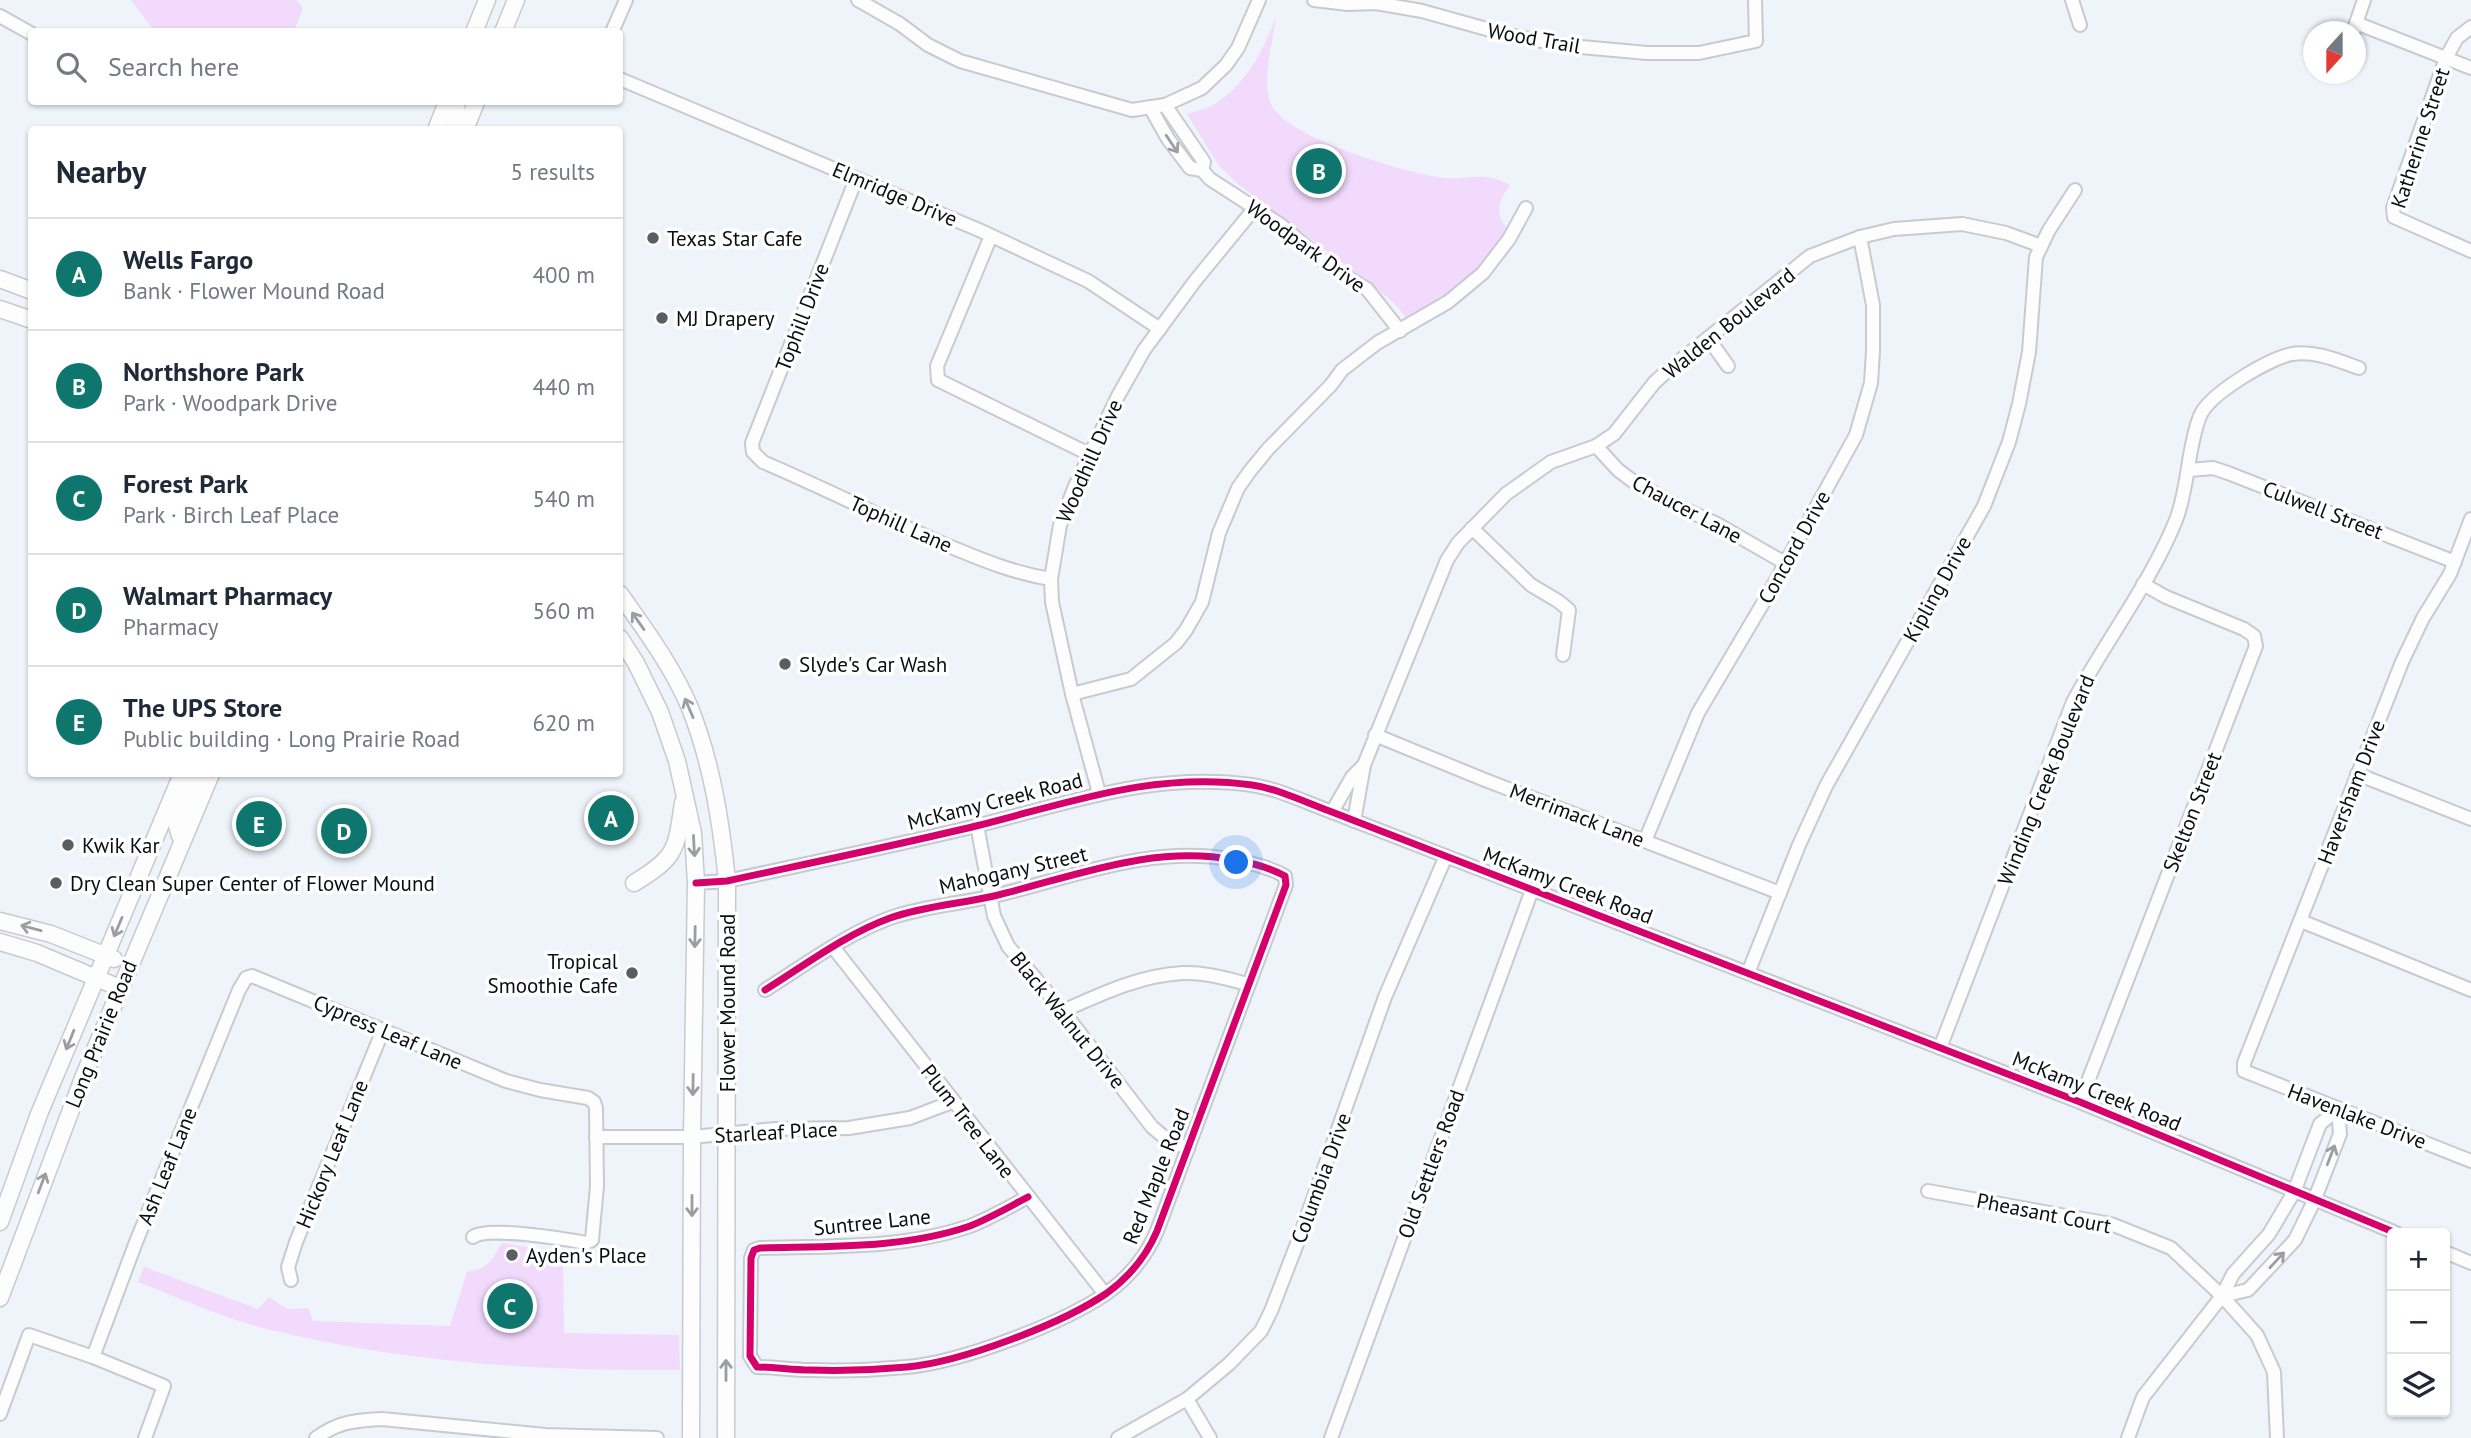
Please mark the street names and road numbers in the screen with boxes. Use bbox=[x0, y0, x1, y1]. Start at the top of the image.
street label: Wood Trail bbox=[1485, 17, 1583, 59]
street label: Katherine Street bbox=[2385, 64, 2455, 212]
street label: Elmridge Drive bbox=[828, 156, 962, 232]
street label: Woodpark Drive bbox=[1241, 194, 1371, 298]
street label: Tophill Drive bbox=[769, 259, 835, 375]
street label: Walden Boulevard bbox=[1657, 261, 1801, 385]
street label: Woodhill Drive bbox=[1050, 395, 1128, 527]
street label: Chaucer Lane bbox=[1627, 469, 1747, 549]
street label: Culwell Street bbox=[2259, 475, 2387, 545]
street label: Concord Drive bbox=[1752, 486, 1836, 608]
street label: Tophill Lane bbox=[845, 489, 957, 559]
street label: Kipling Drive bbox=[1897, 531, 1977, 647]
street label: Winding Creek Boulevard bbox=[1991, 671, 2101, 889]
street label: Haversham Drive bbox=[2311, 716, 2391, 868]
street label: Skelton Street bbox=[2157, 748, 2227, 876]
street label: McKamy Creek Road bbox=[905, 766, 1085, 836]
street label: Merrimack Lane bbox=[1506, 777, 1648, 853]
street label: Mahogany Street bbox=[936, 840, 1090, 900]
street label: McKamy Creek Road bbox=[1479, 840, 1657, 930]
street label: Flower Mound Road bbox=[714, 914, 741, 1092]
street label: Black Walnut Drive bbox=[1004, 946, 1132, 1094]
street label: Long Prairie Road bbox=[59, 956, 143, 1112]
street label: Cypress Leaf Lane bbox=[309, 988, 467, 1076]
street label: McKamy Creek Road bbox=[2009, 1045, 2185, 1137]
street label: Plum Tree Lane bbox=[915, 1059, 1021, 1183]
street label: Hickory Leaf Lane bbox=[290, 1076, 374, 1232]
street label: Havenlake Drive bbox=[2284, 1077, 2430, 1155]
street label: Old Settlers Road bbox=[1392, 1086, 1470, 1242]
street label: Ash Leaf Lane bbox=[131, 1103, 203, 1229]
street label: Red Maple Road bbox=[1116, 1104, 1196, 1248]
street label: Columbia Drive bbox=[1285, 1109, 1357, 1247]
street label: Starleaf Place bbox=[714, 1115, 838, 1149]
street label: Pheasant Court bbox=[1974, 1187, 2114, 1239]
street label: Suntree Lane bbox=[812, 1202, 932, 1242]

